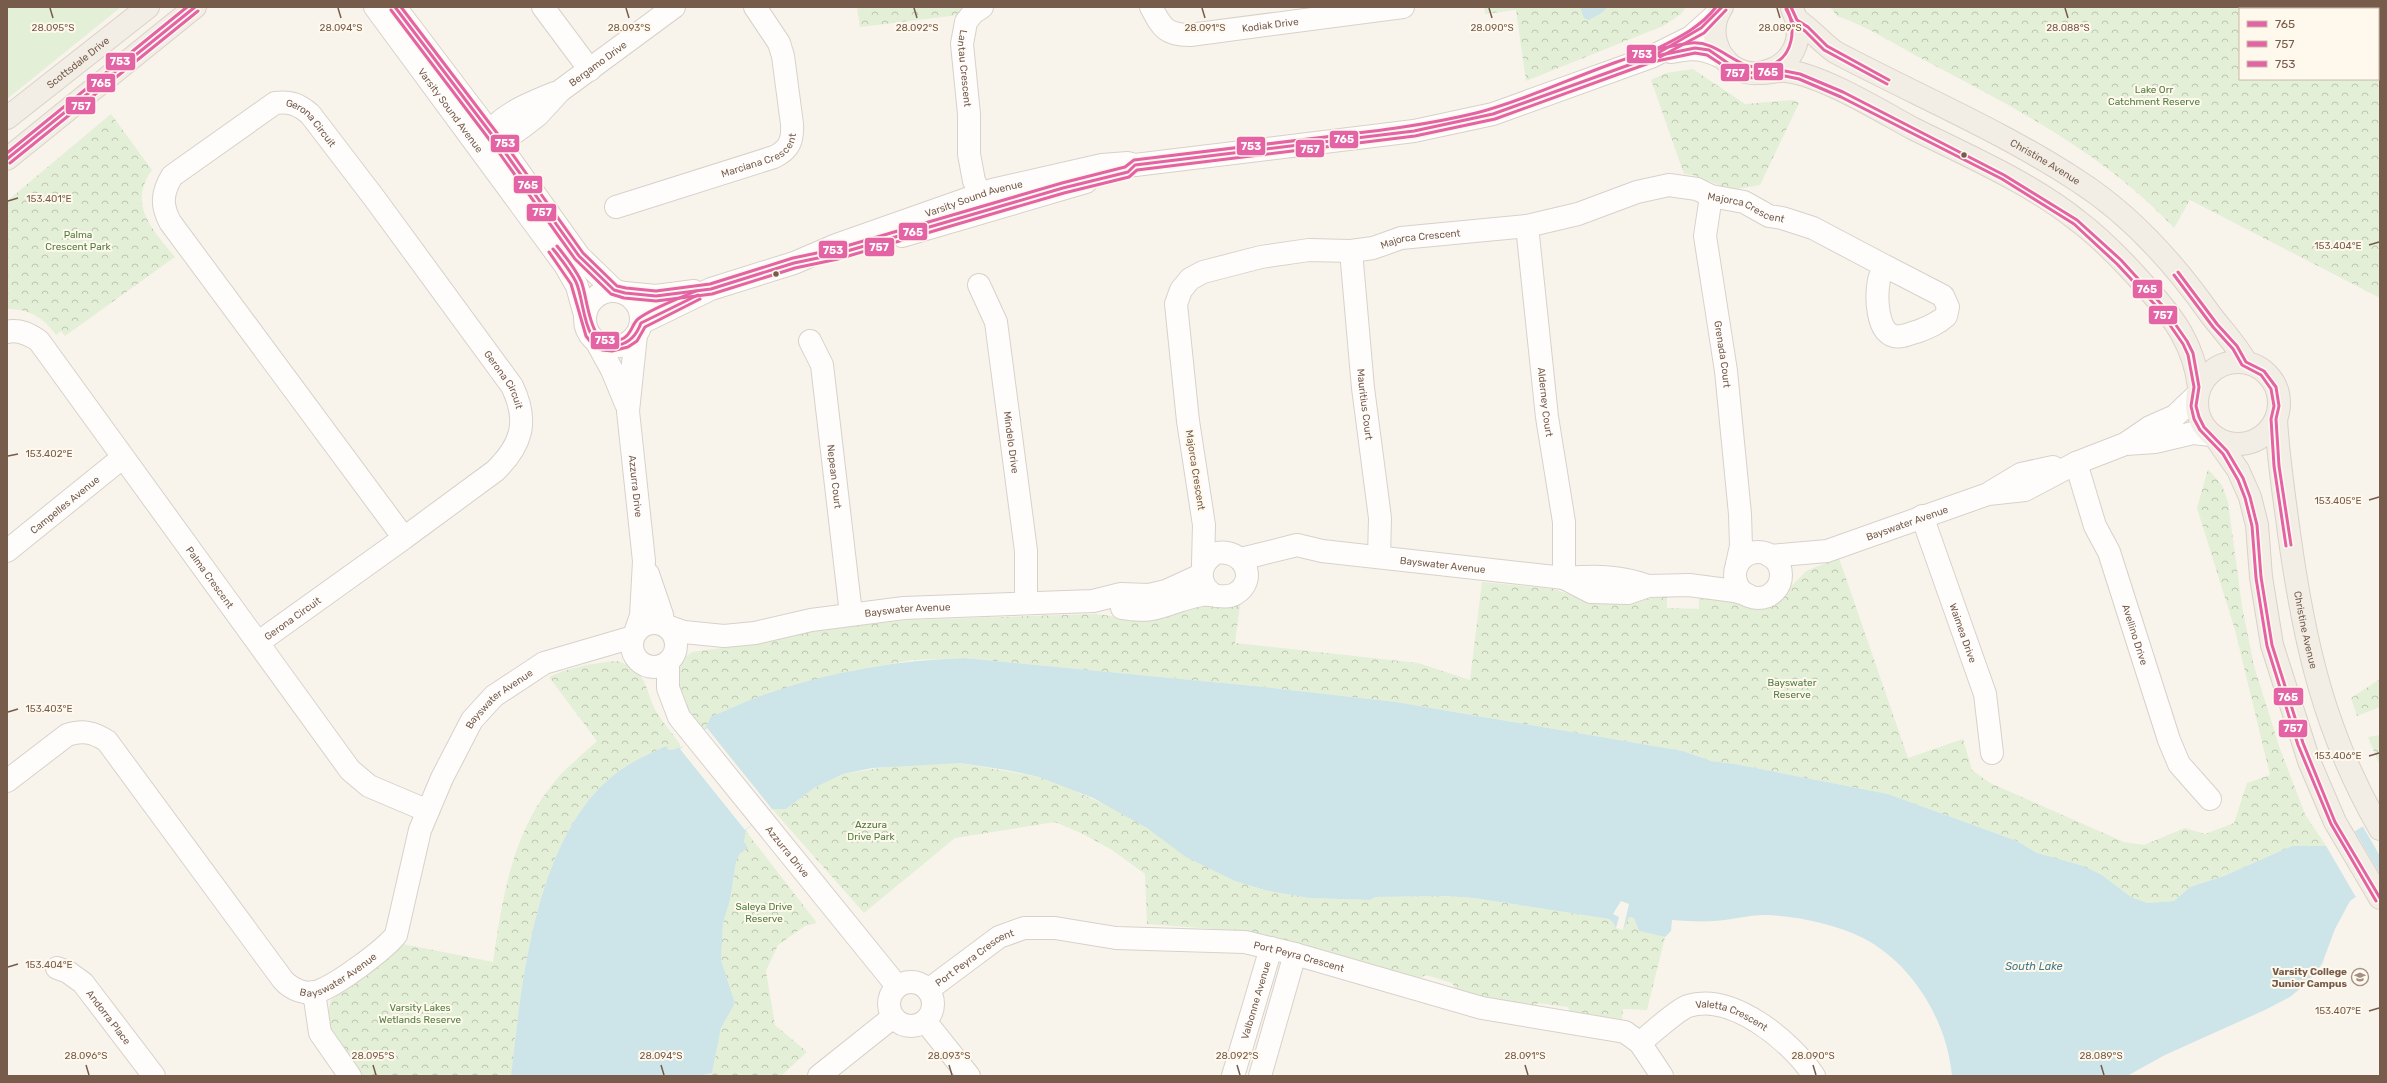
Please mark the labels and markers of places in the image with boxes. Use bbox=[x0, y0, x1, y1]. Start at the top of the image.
unlabelled marker bbox=[1959, 150, 1969, 160]
unlabelled marker bbox=[771, 269, 781, 279]
place label: Varsity College Junior Campus bbox=[2272, 966, 2347, 990]
school or university icon: Varsity College Junior Campus bbox=[2350, 967, 2370, 987]

